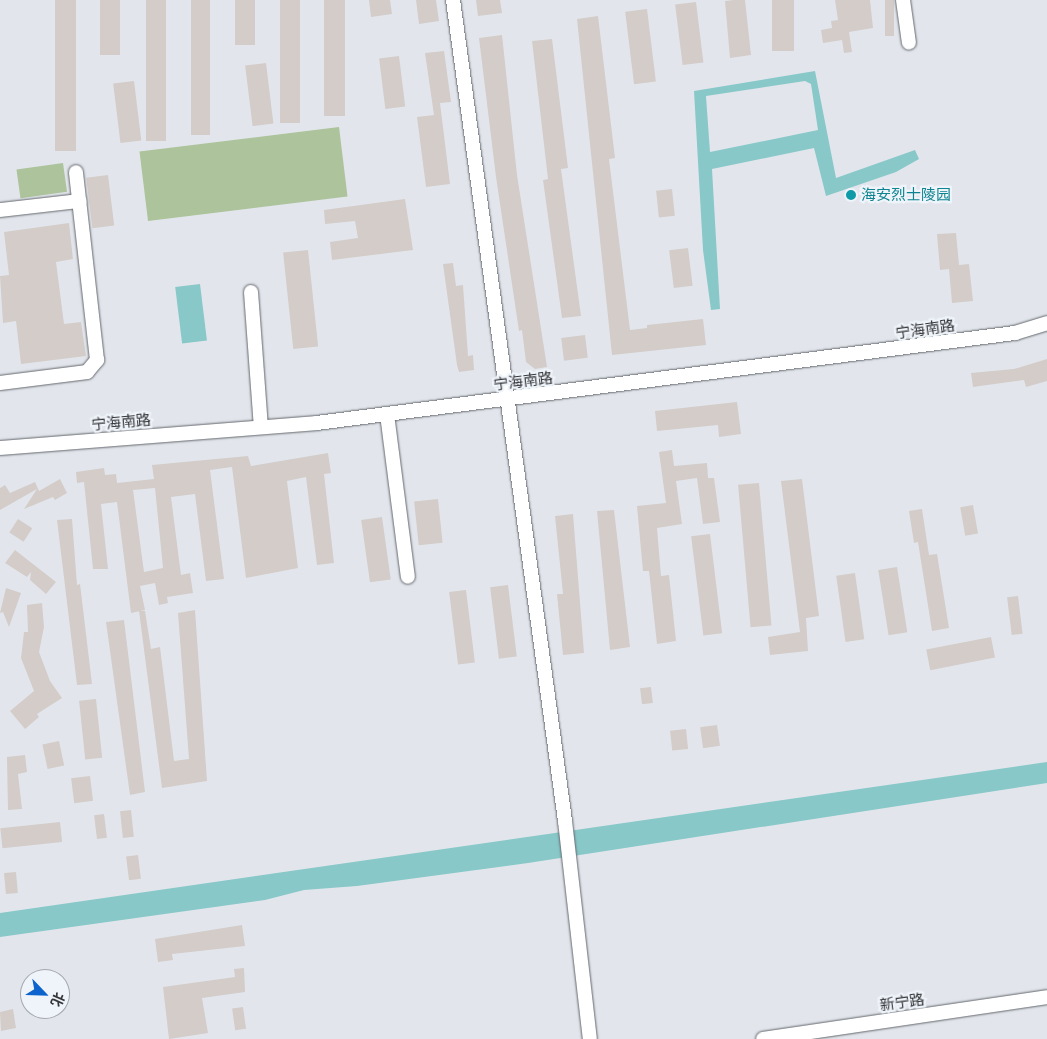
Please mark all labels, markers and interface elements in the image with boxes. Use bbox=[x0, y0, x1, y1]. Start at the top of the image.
place label: 海安烈士陵园 bbox=[861, 186, 951, 204]
marker: 海安烈士陵园 bbox=[845, 189, 857, 201]
street label: 宁海南路 bbox=[894, 316, 956, 342]
street label: 宁海南路 bbox=[492, 368, 554, 394]
street label: 宁海南路 bbox=[90, 410, 152, 434]
north arrow bbox=[20, 969, 70, 1019]
text: 北 bbox=[48, 990, 68, 1009]
street label: 新宁路 bbox=[878, 990, 926, 1014]

